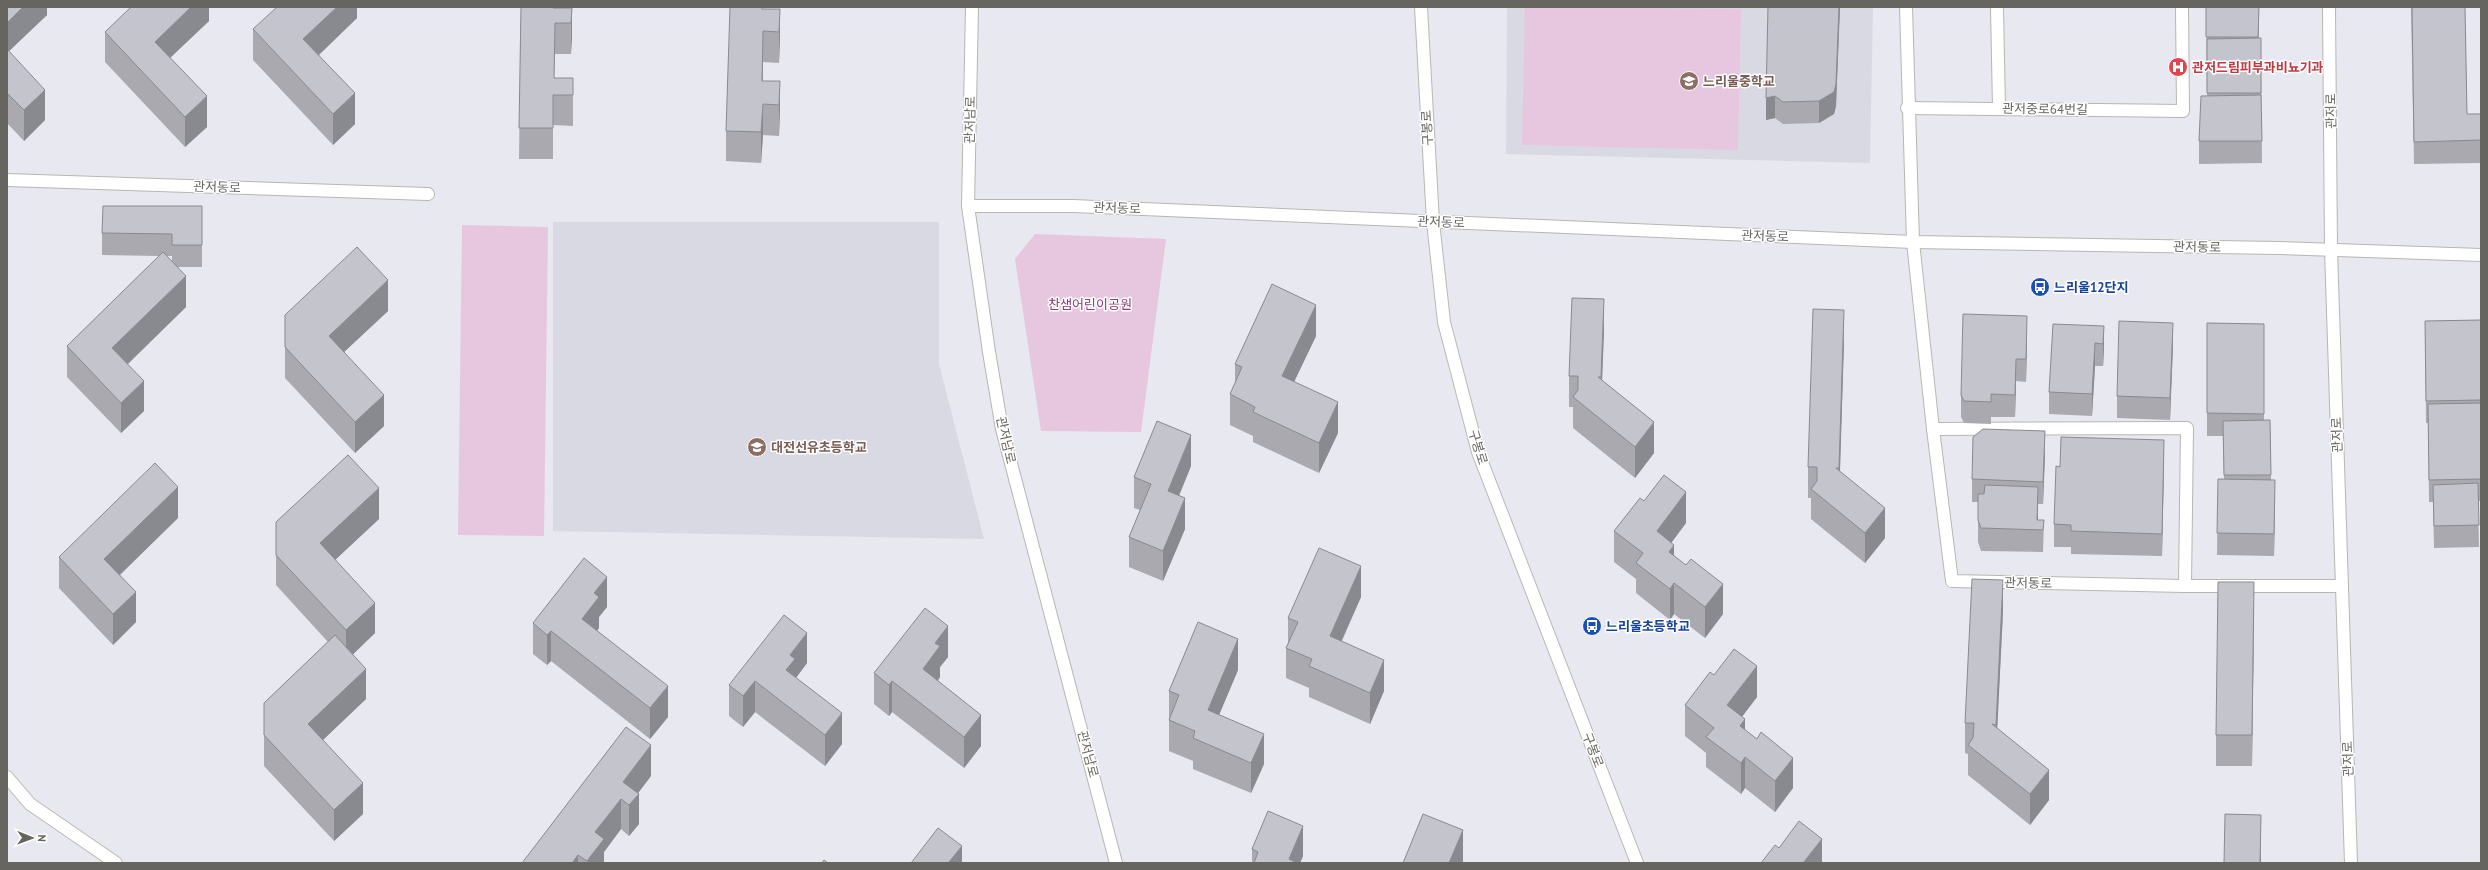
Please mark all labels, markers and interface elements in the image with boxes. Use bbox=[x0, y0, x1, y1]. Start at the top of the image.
hospital icon: 관저드림피부과비뇨기과 bbox=[2167, 56, 2189, 78]
place label: 관저드림피부과비뇨기과 bbox=[2192, 59, 2324, 76]
school or university icon: 느리울중학교 bbox=[1678, 70, 1700, 92]
place label: 느리울중학교 bbox=[1703, 73, 1775, 90]
street label: 관저로 bbox=[2322, 93, 2340, 129]
street label: 관저남로 bbox=[961, 96, 979, 144]
street label: 관저중로64번길 bbox=[2002, 100, 2088, 118]
street label: 구봉로 bbox=[1418, 110, 1436, 146]
street label: 관저동로 bbox=[193, 178, 241, 196]
street label: 관저동로 bbox=[1093, 199, 1141, 217]
street label: 관저동로 bbox=[1417, 213, 1465, 231]
street label: 관저동로 bbox=[1741, 227, 1789, 245]
street label: 관저동로 bbox=[2173, 238, 2221, 256]
bus stop icon: 느리울12단지 bbox=[2029, 276, 2051, 298]
place label: 느리울12단지 bbox=[2054, 279, 2129, 296]
park label: 찬샘어린이공원 bbox=[1048, 296, 1132, 313]
street label: 관저남로 bbox=[992, 415, 1020, 465]
street label: 관저로 bbox=[2328, 417, 2346, 453]
street label: 구봉로 bbox=[1465, 427, 1491, 467]
school or university icon: 대전선유초등학교 bbox=[746, 436, 768, 458]
place label: 대전선유초등학교 bbox=[771, 439, 867, 456]
street label: 관저동로 bbox=[2004, 574, 2052, 592]
bus stop icon: 느리울초등학교 bbox=[1581, 615, 1603, 637]
place label: 느리울초등학교 bbox=[1606, 618, 1690, 635]
street label: 관저남로 bbox=[1074, 729, 1102, 779]
street label: 구봉로 bbox=[1579, 730, 1607, 770]
street label: 관저로 bbox=[2339, 741, 2357, 777]
north arrow bbox=[12, 818, 52, 858]
text: N bbox=[35, 834, 49, 842]

